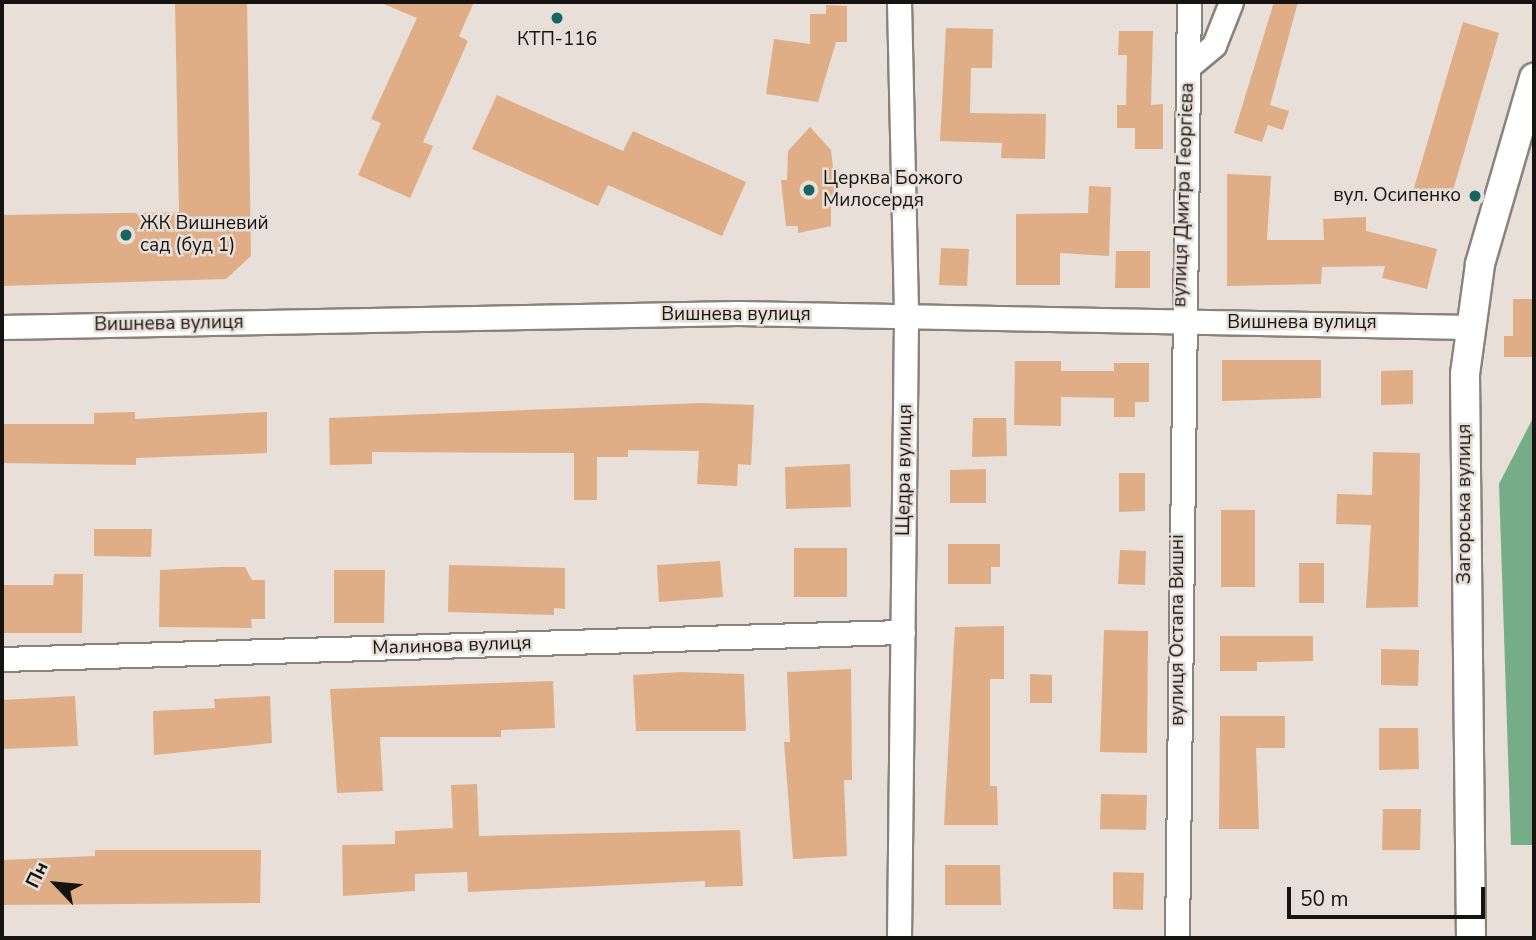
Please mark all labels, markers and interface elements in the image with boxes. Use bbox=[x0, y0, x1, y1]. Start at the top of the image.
marker: КТП-116 bbox=[549, 10, 565, 26]
place label: КТП-116 bbox=[517, 29, 597, 51]
street label: вулиця Дмитра Георгієва bbox=[1169, 82, 1199, 308]
place label: Церква Божого Милосердя bbox=[823, 168, 963, 212]
marker: Церква Божого Милосердя bbox=[801, 182, 817, 198]
place label: вул. Осипенко bbox=[1333, 185, 1461, 207]
marker: вул. Осипенко bbox=[1467, 188, 1483, 204]
place label: ЖК Вишневий сад (буд 1) bbox=[140, 213, 269, 257]
marker: ЖК Вишневий сад (буд 1) bbox=[118, 227, 134, 243]
street label: Вишнева вулиця bbox=[661, 304, 811, 326]
street label: Вишнева вулиця bbox=[94, 311, 244, 337]
street label: Вишнева вулиця bbox=[1227, 312, 1377, 334]
street label: Щедра вулиця bbox=[892, 404, 918, 536]
street label: Загорська вулиця bbox=[1454, 424, 1476, 584]
street label: вулиця Остапа Вишні bbox=[1167, 534, 1189, 726]
street label: Малинова вулиця bbox=[372, 632, 532, 660]
north arrow bbox=[21, 849, 91, 919]
text: Пн bbox=[20, 857, 55, 892]
scale bar bbox=[1291, 874, 1489, 918]
text: 50 m bbox=[1300, 885, 1349, 913]

